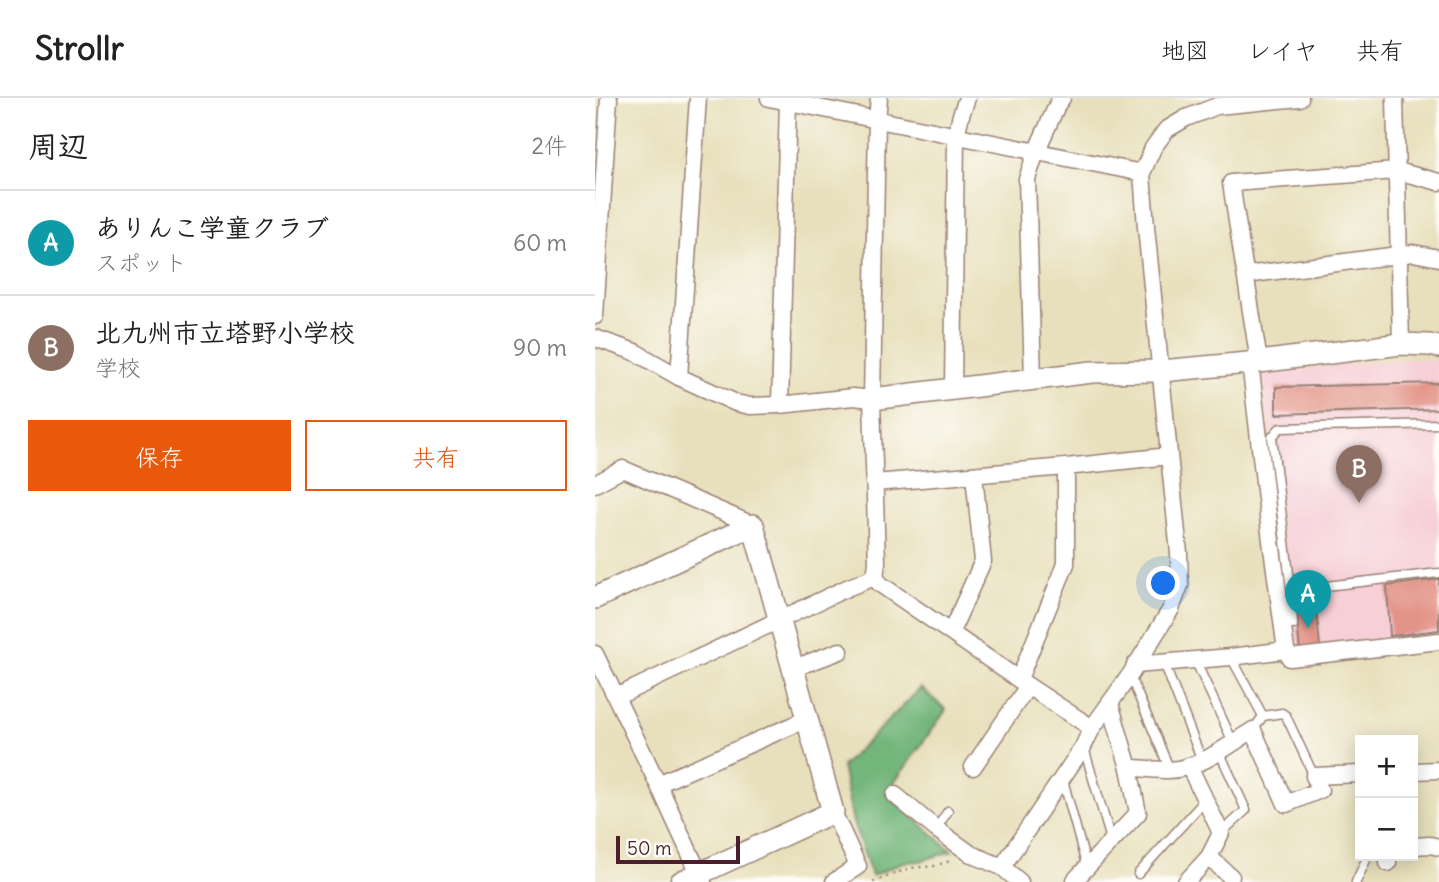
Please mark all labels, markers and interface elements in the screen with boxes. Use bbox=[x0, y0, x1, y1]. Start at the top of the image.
text: Strollr bbox=[35, 27, 124, 69]
text: 地図 bbox=[1161, 35, 1209, 65]
text: レイヤ bbox=[1247, 35, 1318, 65]
text: 共有 bbox=[1356, 35, 1404, 65]
text: 周辺 bbox=[28, 127, 88, 165]
text: 2件 bbox=[531, 131, 567, 160]
text: ありんこ学童クラブ bbox=[95, 211, 329, 244]
text: A bbox=[44, 228, 58, 257]
text: 60 m bbox=[513, 228, 567, 257]
text: スポット bbox=[95, 248, 187, 277]
text: 北九州市立塔野小学校 bbox=[95, 316, 355, 349]
text: B bbox=[43, 333, 59, 362]
text: 90 m bbox=[513, 333, 567, 362]
text: 学校 bbox=[95, 353, 141, 382]
button: 保存 bbox=[28, 420, 291, 491]
button: 共有 bbox=[305, 420, 567, 491]
pin: B bbox=[1336, 445, 1382, 503]
your location bbox=[1146, 566, 1180, 600]
pin: A bbox=[1285, 570, 1331, 628]
map controls bbox=[1355, 735, 1418, 861]
button: + bbox=[1355, 735, 1418, 798]
button: − bbox=[1355, 798, 1418, 861]
scale bar bbox=[616, 833, 740, 865]
text: 50 m bbox=[627, 836, 672, 860]

